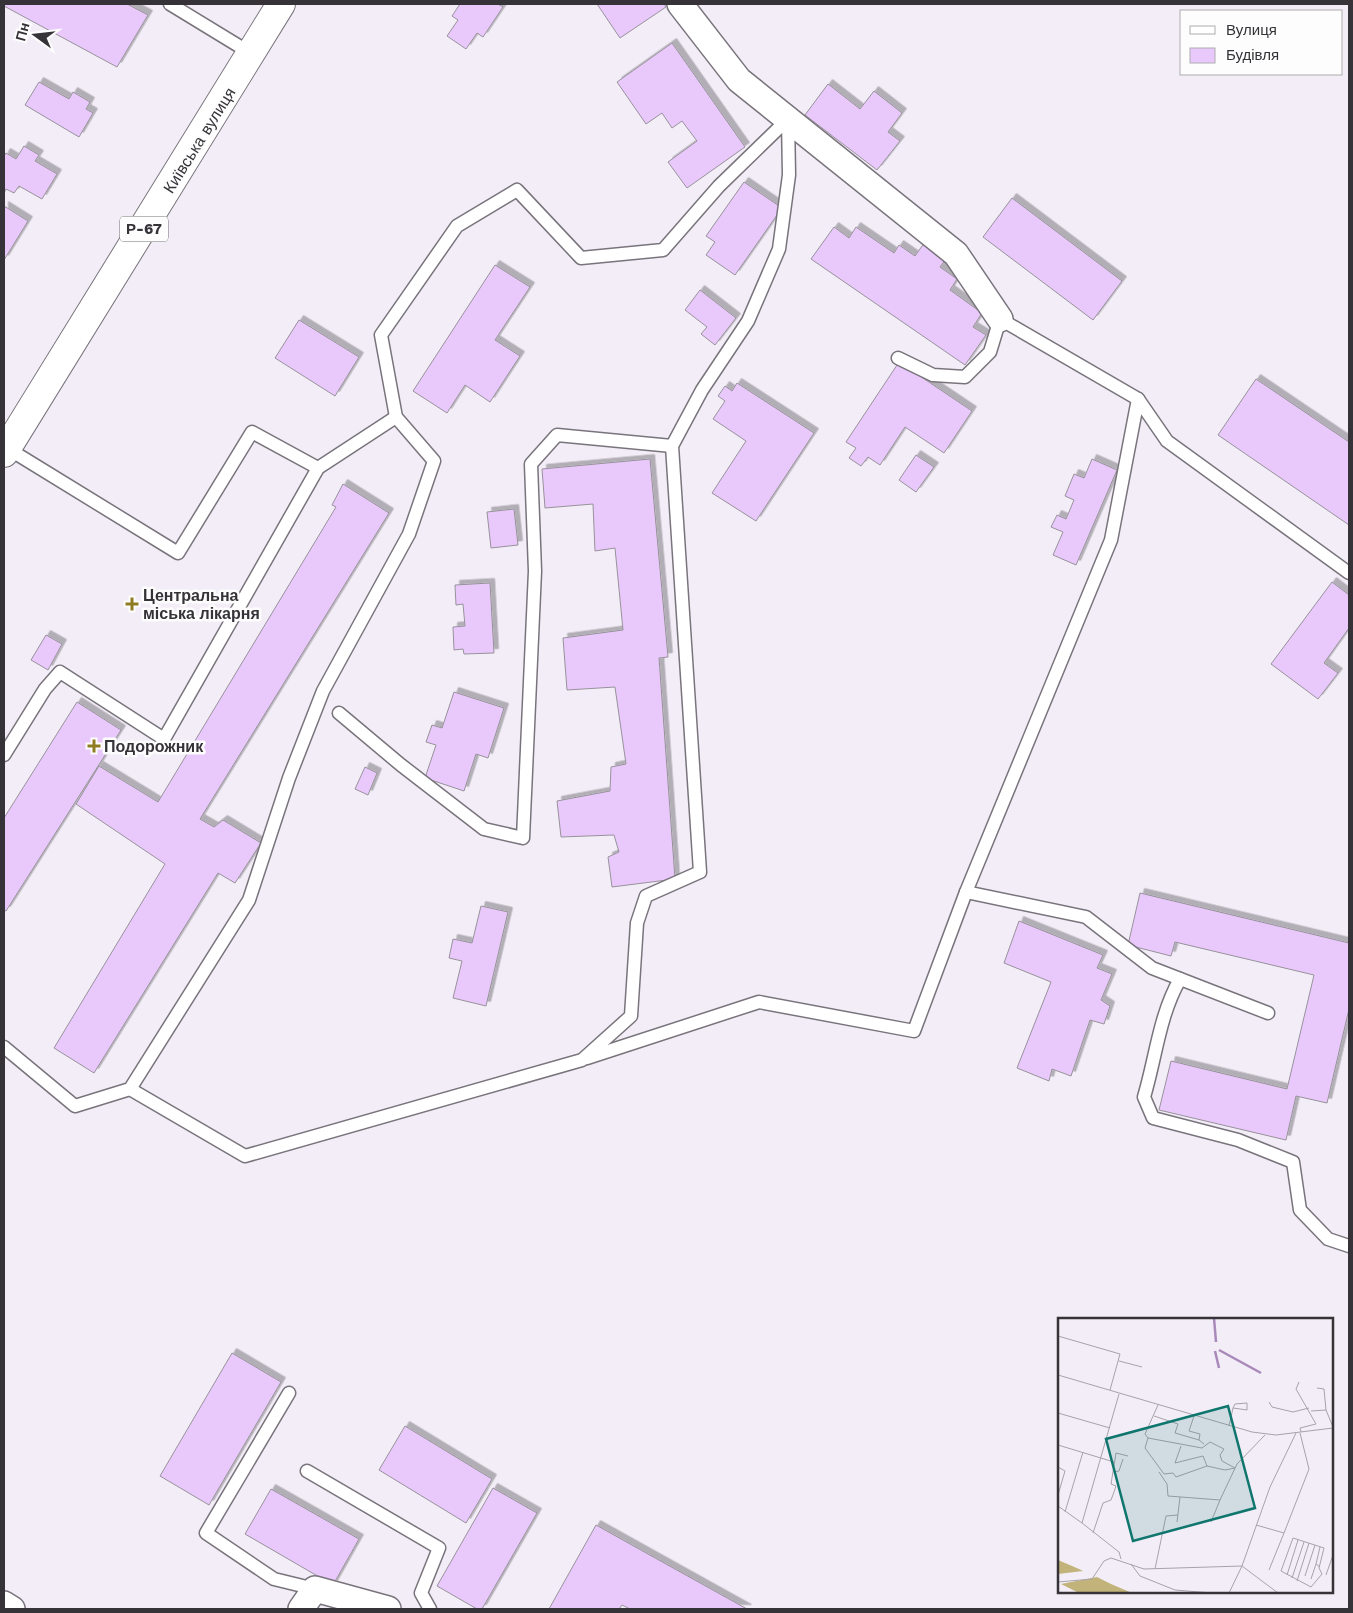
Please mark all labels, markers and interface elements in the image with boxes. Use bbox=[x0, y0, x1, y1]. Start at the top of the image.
north arrow bbox=[10, 10, 60, 60]
legend bbox=[1180, 10, 1343, 75]
text: Пн bbox=[12, 21, 33, 43]
text: Вулиця bbox=[1226, 21, 1277, 39]
text: Будівля bbox=[1226, 46, 1279, 64]
street label: Київська вулиця bbox=[159, 84, 240, 197]
road number: Р-67 bbox=[120, 216, 168, 242]
place label: Центральна міська лікарня bbox=[143, 586, 260, 623]
marker: Центральна міська лікарня bbox=[125, 597, 139, 611]
place label: Подорожник bbox=[104, 737, 204, 756]
marker: Подорожник bbox=[88, 740, 100, 752]
inset map bbox=[1058, 1318, 1333, 1593]

